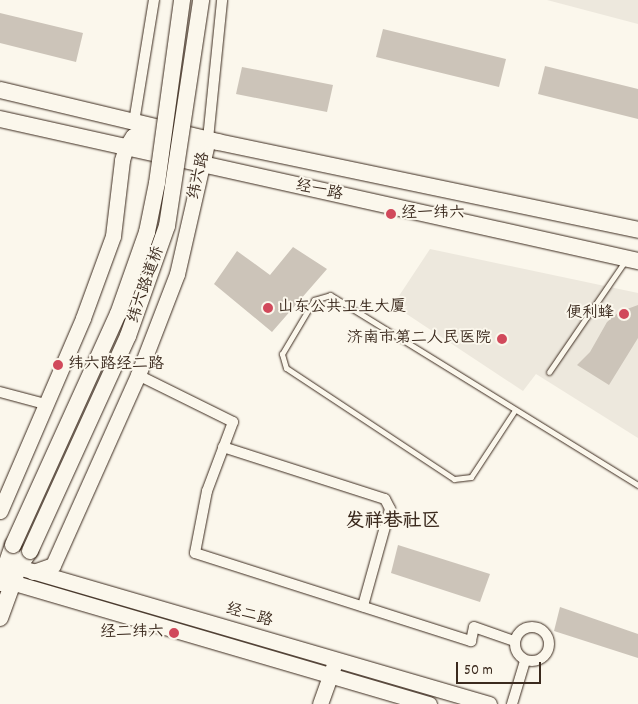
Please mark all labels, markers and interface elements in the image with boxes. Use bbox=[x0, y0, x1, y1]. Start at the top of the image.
street label: 纬六路 bbox=[185, 150, 215, 202]
street label: 经一路 bbox=[294, 177, 344, 205]
place label: 经一纬六 bbox=[401, 204, 465, 224]
marker: 经一纬六 bbox=[385, 208, 397, 220]
street label: 纬六路道桥 bbox=[125, 244, 169, 326]
place label: 山东公共卫生大厦 bbox=[278, 298, 406, 318]
marker: 山东公共卫生大厦 bbox=[262, 302, 274, 314]
place label: 便利蜂 bbox=[566, 304, 614, 324]
marker: 便利蜂 bbox=[618, 308, 630, 320]
place label: 济南市第二人民医院 bbox=[347, 329, 491, 349]
marker: 济南市第二人民医院 bbox=[495, 332, 509, 346]
place label: 纬六路经二路 bbox=[68, 355, 164, 375]
marker: 纬六路经二路 bbox=[52, 359, 64, 371]
district label: 发祥巷社区 bbox=[346, 512, 440, 534]
street label: 经二路 bbox=[223, 600, 275, 632]
place label: 经二纬六 bbox=[100, 623, 164, 643]
marker: 经二纬六 bbox=[168, 627, 180, 639]
scale bar bbox=[458, 652, 543, 684]
text: 50 m bbox=[464, 660, 493, 682]

